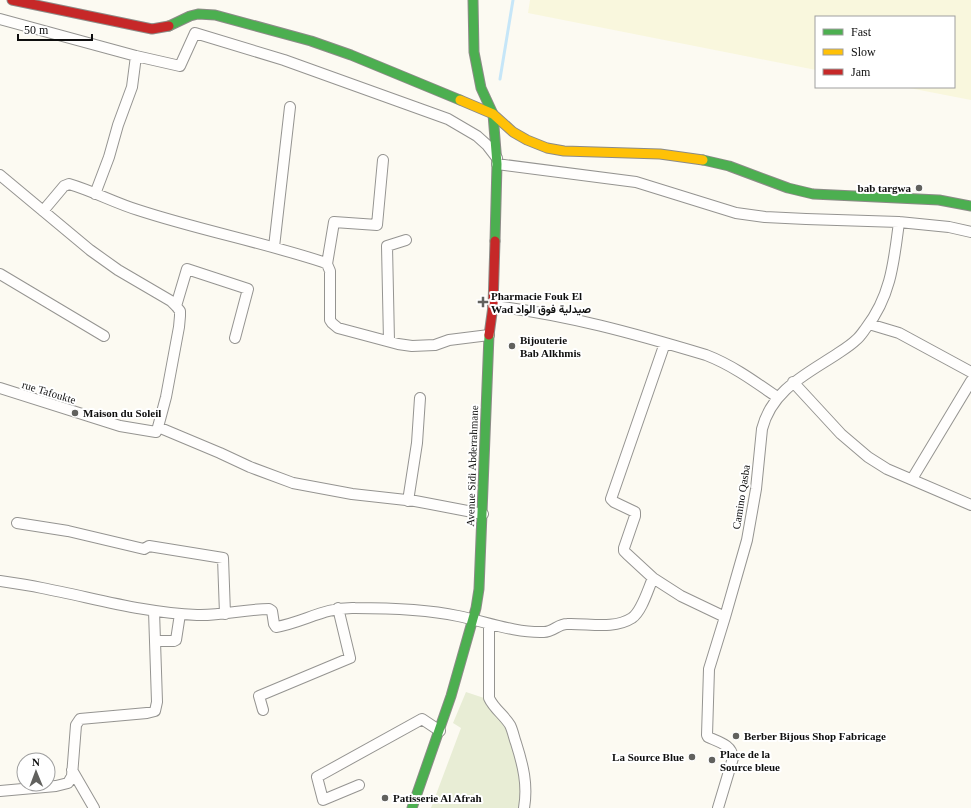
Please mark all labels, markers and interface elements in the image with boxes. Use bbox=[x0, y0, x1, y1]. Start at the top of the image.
scale bar bbox=[18, 16, 92, 42]
legend bbox=[815, 16, 955, 88]
text: 50 m bbox=[24, 23, 49, 37]
text: Fast bbox=[851, 25, 872, 39]
text: Slow bbox=[851, 45, 876, 59]
text: Jam bbox=[851, 65, 871, 79]
place label: bab targwa bbox=[858, 182, 911, 194]
marker: bab targwa bbox=[914, 183, 924, 193]
place label: Pharmacie Fouk El Wad صيدلية فوق الواد bbox=[491, 290, 591, 316]
marker: Pharmacie Fouk El Wad صيدلية فوق الواد bbox=[478, 297, 488, 307]
place label: Bijouterie Bab Alkhmis bbox=[520, 334, 582, 359]
marker: Bijouterie Bab Alkhmis bbox=[507, 341, 517, 351]
street label: rue Tafoukte bbox=[21, 378, 77, 406]
street label: Avenue Sidi Abderrahmane bbox=[464, 405, 480, 527]
place label: Maison du Soleil bbox=[83, 407, 161, 419]
marker: Maison du Soleil bbox=[70, 408, 80, 418]
street label: Camino Qasba bbox=[730, 464, 752, 530]
place label: Berber Bijous Shop Fabricage bbox=[744, 730, 886, 742]
marker: Berber Bijous Shop Fabricage bbox=[731, 731, 741, 741]
place label: Place de la Source bleue bbox=[720, 748, 780, 773]
place label: La Source Blue bbox=[612, 751, 684, 763]
north arrow bbox=[16, 752, 56, 792]
marker: La Source Blue bbox=[687, 752, 697, 762]
marker: Place de la Source bleue bbox=[707, 755, 717, 765]
text: N bbox=[32, 756, 40, 768]
place label: Patisserie Al Afrah bbox=[393, 792, 482, 804]
marker: Patisserie Al Afrah bbox=[380, 793, 390, 803]

